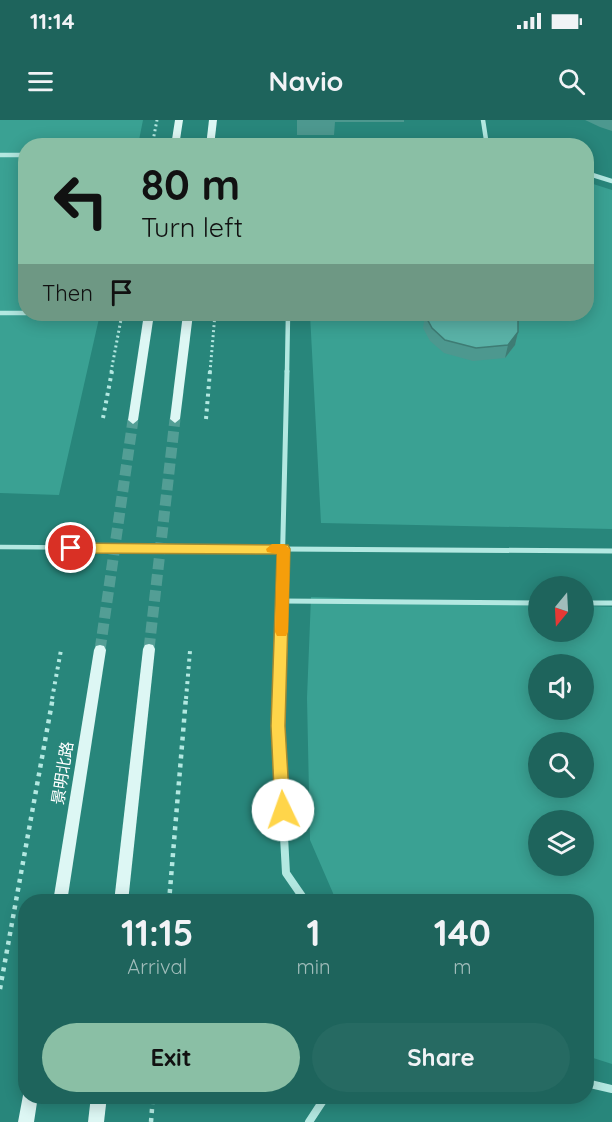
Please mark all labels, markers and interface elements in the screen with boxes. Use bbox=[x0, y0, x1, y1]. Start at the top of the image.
text: 11:14 bbox=[30, 7, 75, 35]
text: Navio bbox=[269, 64, 343, 98]
icon: menu bbox=[24, 65, 57, 98]
icon: search bbox=[555, 65, 588, 98]
text: 80 m bbox=[141, 158, 240, 211]
icon: left bbox=[42, 162, 120, 240]
text: Turn left bbox=[141, 210, 243, 244]
icon: arrive bbox=[105, 276, 138, 309]
text: Then bbox=[42, 279, 93, 307]
pin bbox=[45, 522, 96, 573]
icon: arrive bbox=[54, 531, 87, 564]
north arrow bbox=[528, 576, 594, 642]
map controls bbox=[528, 576, 594, 876]
button: sound bbox=[528, 654, 594, 720]
button: search bbox=[528, 732, 594, 798]
street label: 景明北路 bbox=[47, 740, 77, 806]
position arrow bbox=[251, 778, 315, 842]
button: layers bbox=[528, 810, 594, 876]
text: 11:15 bbox=[121, 910, 194, 955]
text: 1 bbox=[307, 910, 321, 955]
text: 140 bbox=[434, 910, 491, 955]
text: Arrival bbox=[127, 954, 187, 979]
text: min bbox=[297, 954, 331, 979]
text: m bbox=[453, 954, 471, 979]
button: Exit bbox=[42, 1023, 300, 1092]
button: Share bbox=[312, 1023, 570, 1092]

